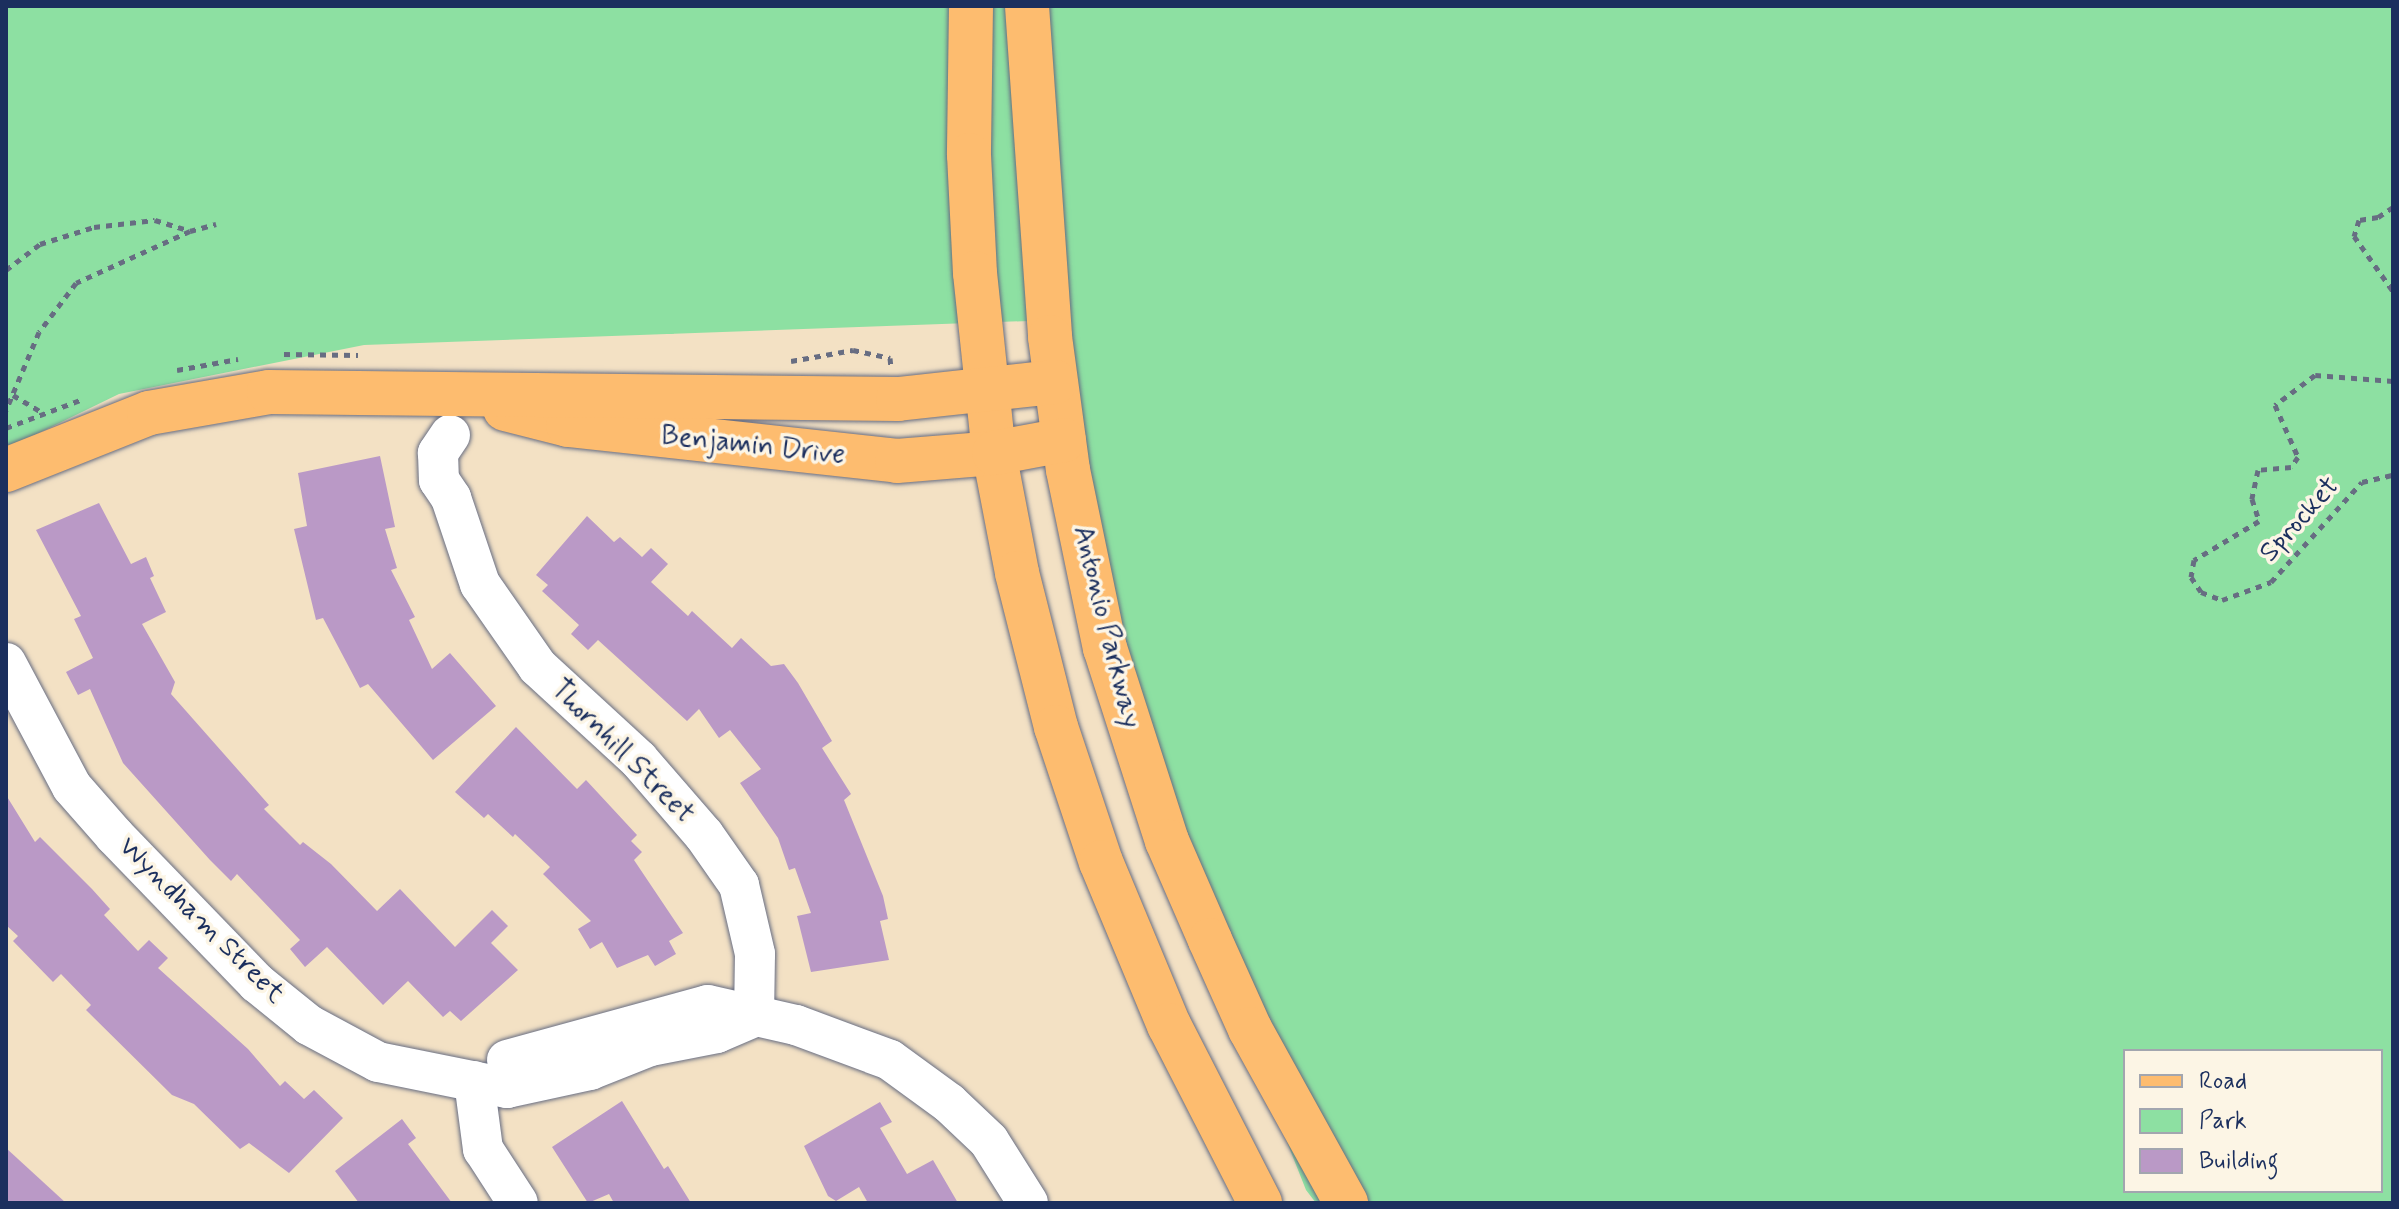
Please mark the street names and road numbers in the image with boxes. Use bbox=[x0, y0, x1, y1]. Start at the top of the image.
street label: Benjamin Drive bbox=[661, 420, 845, 472]
street label: Sprocket bbox=[2253, 470, 2347, 570]
street label: Antonio Parkway bbox=[1065, 524, 1147, 730]
street label: Thornhill Street bbox=[544, 674, 700, 830]
street label: Wyndham Street bbox=[111, 831, 291, 1011]

